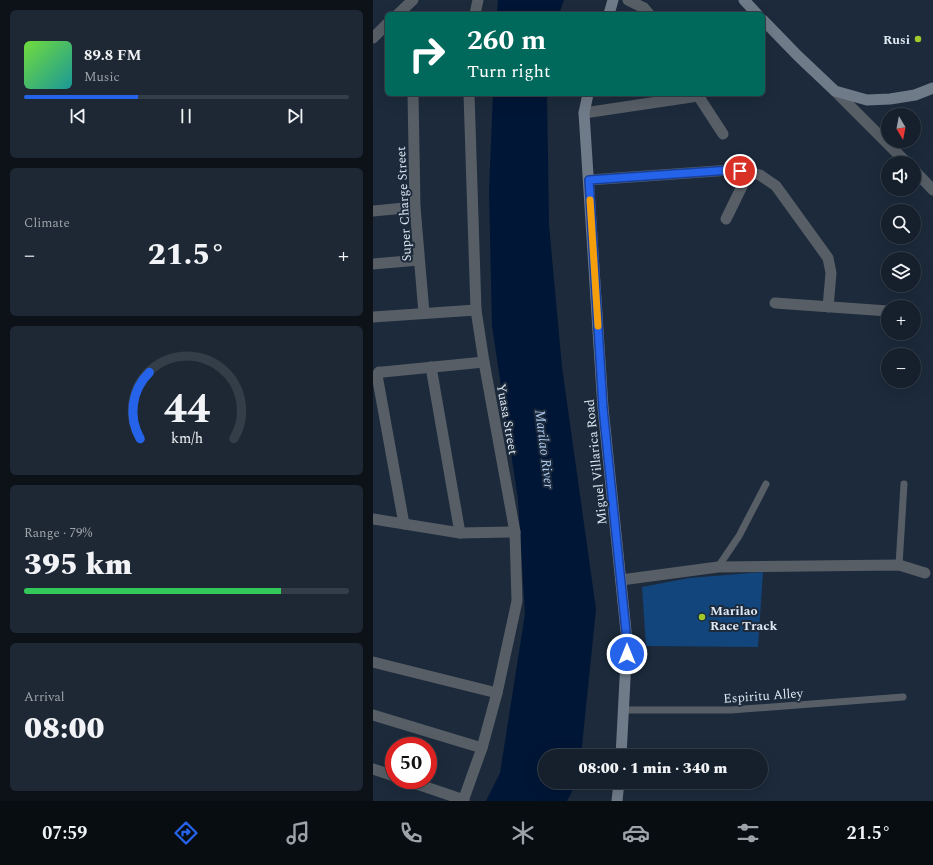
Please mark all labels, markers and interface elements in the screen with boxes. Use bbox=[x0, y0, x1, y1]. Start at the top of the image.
text: 260 m bbox=[467, 19, 546, 62]
icon: right bbox=[401, 28, 453, 80]
place label: Rusi bbox=[883, 30, 910, 50]
marker: Rusi bbox=[913, 34, 923, 44]
text: 89.8 FM bbox=[84, 44, 141, 67]
text: Turn right bbox=[467, 58, 550, 85]
text: Music bbox=[84, 67, 120, 87]
icon: previous bbox=[67, 105, 89, 127]
icon: pause bbox=[175, 105, 197, 127]
icon: next bbox=[284, 105, 306, 127]
north arrow bbox=[881, 108, 921, 148]
map controls bbox=[881, 108, 921, 388]
street label: Super Charge Street bbox=[391, 145, 417, 262]
pin bbox=[723, 154, 757, 188]
button: sound bbox=[881, 156, 921, 196]
icon: arrive bbox=[729, 160, 751, 182]
button: search bbox=[881, 204, 921, 244]
text: Climate bbox=[24, 213, 70, 233]
text: 21.5° bbox=[148, 232, 225, 278]
text: − bbox=[24, 239, 35, 272]
text: + bbox=[338, 239, 349, 272]
button: layers bbox=[881, 252, 921, 292]
button: + bbox=[881, 300, 921, 340]
button: − bbox=[881, 348, 921, 388]
text: 44 bbox=[163, 377, 210, 440]
street label: Yuasa Street bbox=[491, 382, 523, 457]
street label: Miguel Villarica Road bbox=[579, 398, 613, 526]
water label: Marilao River bbox=[529, 408, 560, 490]
text: km/h bbox=[170, 427, 203, 449]
text: Range · 79% bbox=[24, 523, 92, 543]
text: 395 km bbox=[24, 542, 132, 588]
place label: Marilao Race Track bbox=[710, 601, 777, 636]
marker: Marilao Race Track bbox=[697, 612, 707, 622]
position arrow bbox=[606, 633, 648, 675]
street label: Espiritu Alley bbox=[723, 683, 804, 709]
text: Arrival bbox=[24, 687, 65, 707]
text: 08:00 bbox=[24, 706, 104, 752]
speed limit sign: 50 bbox=[385, 737, 437, 789]
text: 08:00 · 1 min · 340 m bbox=[579, 757, 727, 780]
icon: directions bbox=[172, 819, 200, 847]
icon: music bbox=[284, 819, 312, 847]
icon: phone bbox=[397, 819, 425, 847]
icon: climate bbox=[509, 819, 537, 847]
icon: car bbox=[622, 819, 650, 847]
icon: filters bbox=[734, 819, 762, 847]
text: 07:59 bbox=[42, 820, 87, 847]
text: 21.5° bbox=[847, 820, 891, 847]

